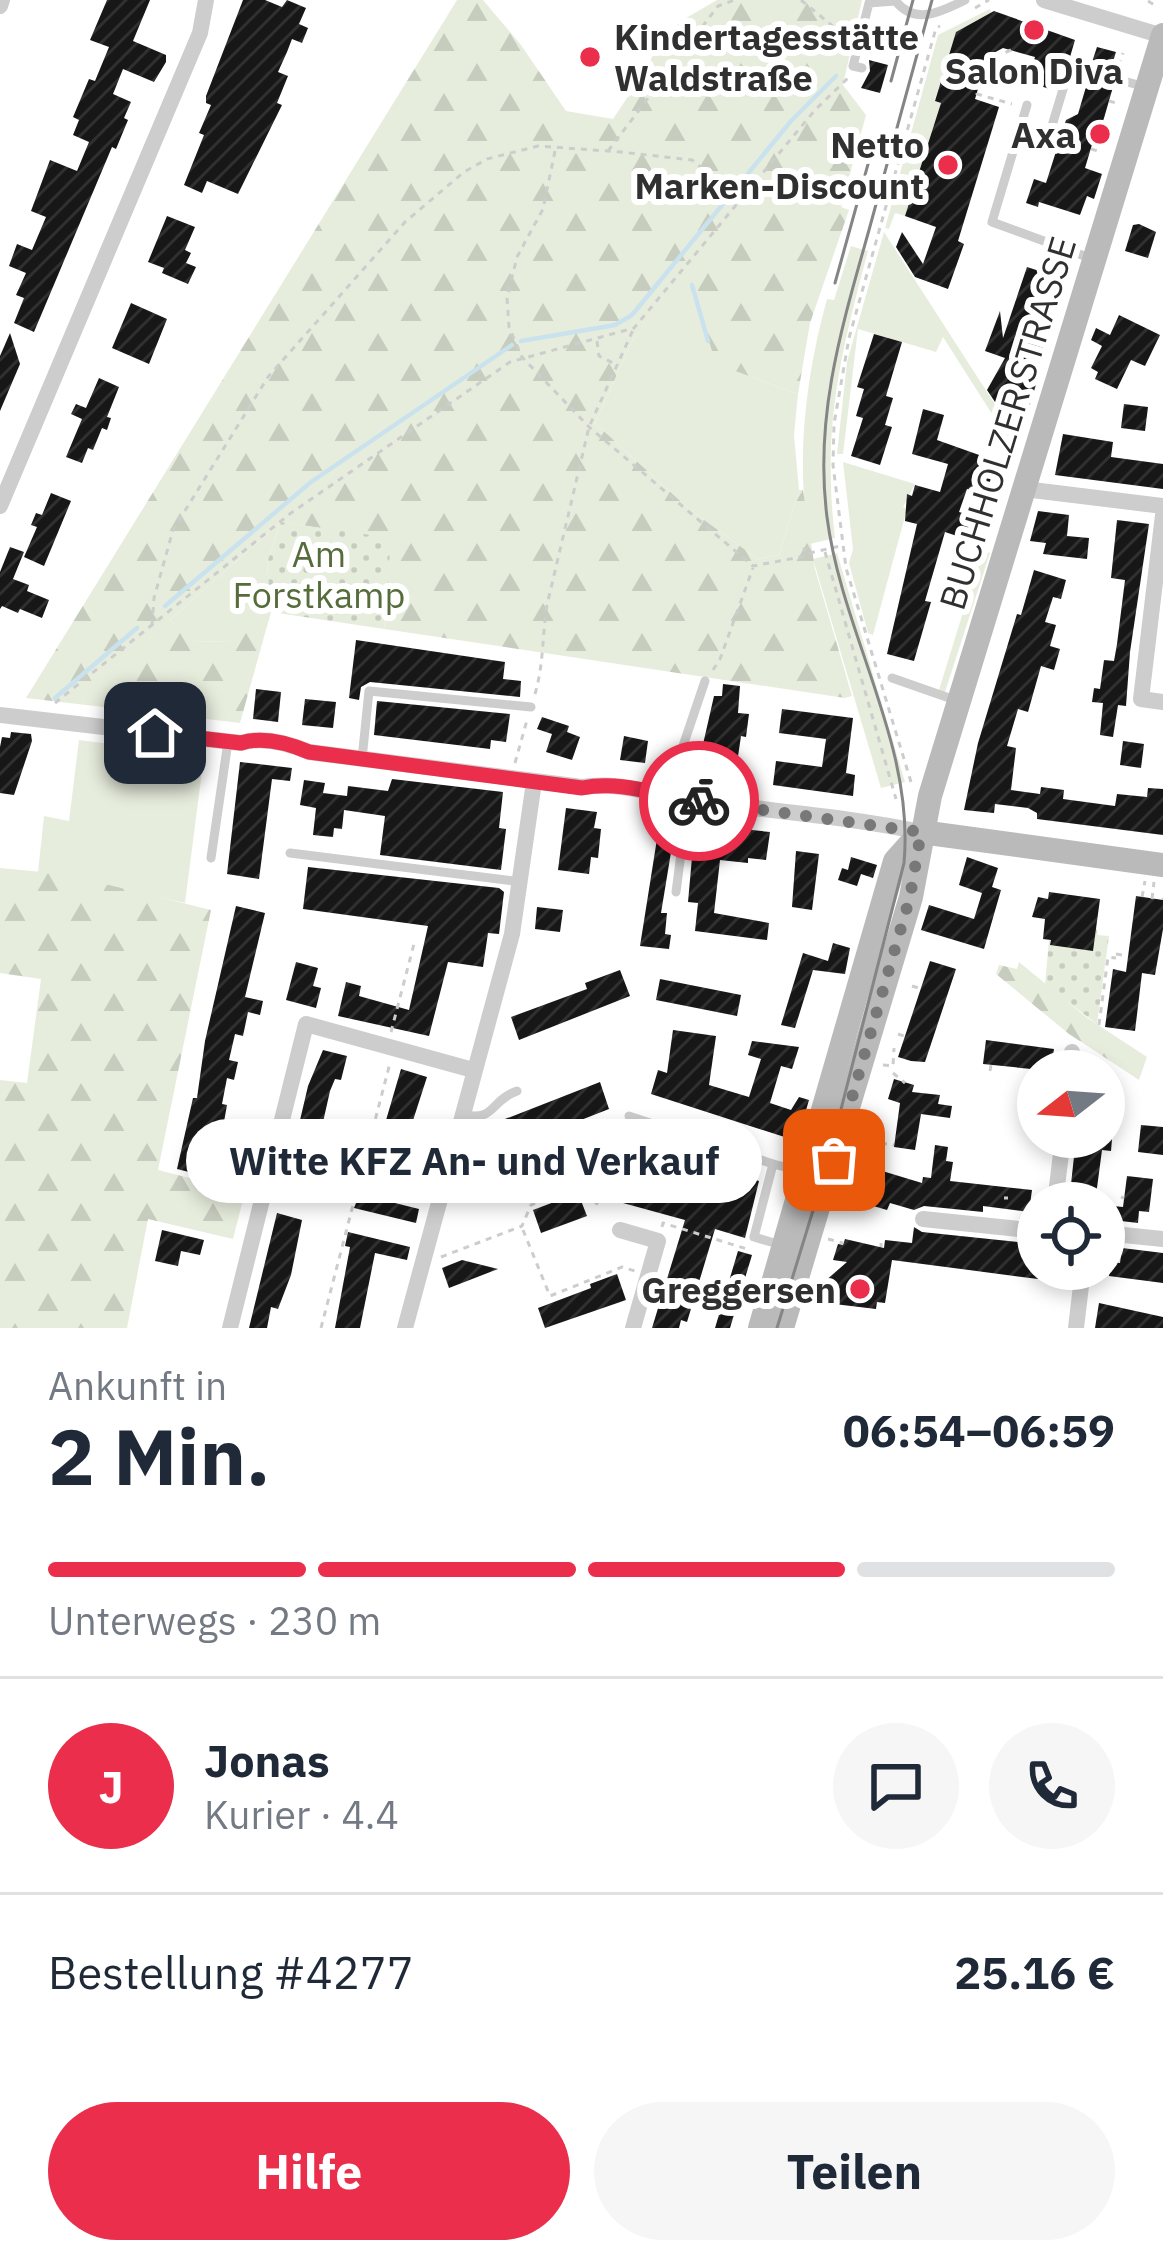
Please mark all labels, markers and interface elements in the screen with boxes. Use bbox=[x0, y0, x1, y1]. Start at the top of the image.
place label: Kindertagesstätte Waldstraße bbox=[614, 13, 919, 101]
marker: Salon Diva bbox=[1021, 17, 1047, 43]
marker: Kindertagesstätte Waldstraße bbox=[577, 44, 603, 70]
place label: Salon Diva bbox=[944, 47, 1124, 94]
place label: Axa bbox=[1011, 111, 1076, 158]
place label: Netto Marken-Discount bbox=[635, 121, 924, 209]
marker: Axa bbox=[1087, 121, 1113, 147]
marker: Netto Marken-Discount bbox=[935, 152, 961, 178]
street label: BUCHHOLZER STRASSE bbox=[928, 231, 1086, 615]
park label: Am Forstkamp bbox=[233, 530, 405, 618]
pin bbox=[104, 682, 206, 784]
icon: home bbox=[122, 700, 188, 766]
courier bbox=[639, 741, 759, 861]
icon: bike bbox=[666, 768, 732, 834]
north arrow bbox=[1017, 1050, 1125, 1158]
map controls bbox=[1017, 1050, 1125, 1290]
pin bbox=[783, 1109, 885, 1211]
callout: Witte KFZ An- und Verkauf bbox=[186, 1118, 762, 1202]
icon: bag bbox=[801, 1127, 867, 1193]
text: Witte KFZ An- und Verkauf bbox=[229, 1135, 719, 1186]
button: locate bbox=[1017, 1182, 1125, 1290]
place label: Greggersen bbox=[641, 1266, 836, 1313]
marker: Greggersen bbox=[847, 1276, 873, 1302]
text: Ankunft in bbox=[48, 1360, 227, 1411]
text: 06:54–06:59 bbox=[843, 1401, 1115, 1459]
text: 2 Min. bbox=[48, 1405, 270, 1506]
text: Unterwegs · 230 m bbox=[48, 1595, 381, 1646]
button: chat bbox=[833, 1723, 959, 1849]
button: phone bbox=[989, 1723, 1115, 1849]
text: Jonas bbox=[204, 1731, 330, 1789]
text: J bbox=[98, 1757, 124, 1815]
text: Kurier · 4.4 bbox=[204, 1789, 399, 1840]
text: Bestellung #4277 bbox=[48, 1943, 414, 2001]
text: 25.16 € bbox=[954, 1943, 1115, 2001]
button: Hilfe bbox=[48, 2102, 570, 2240]
button: Teilen bbox=[594, 2102, 1115, 2240]

